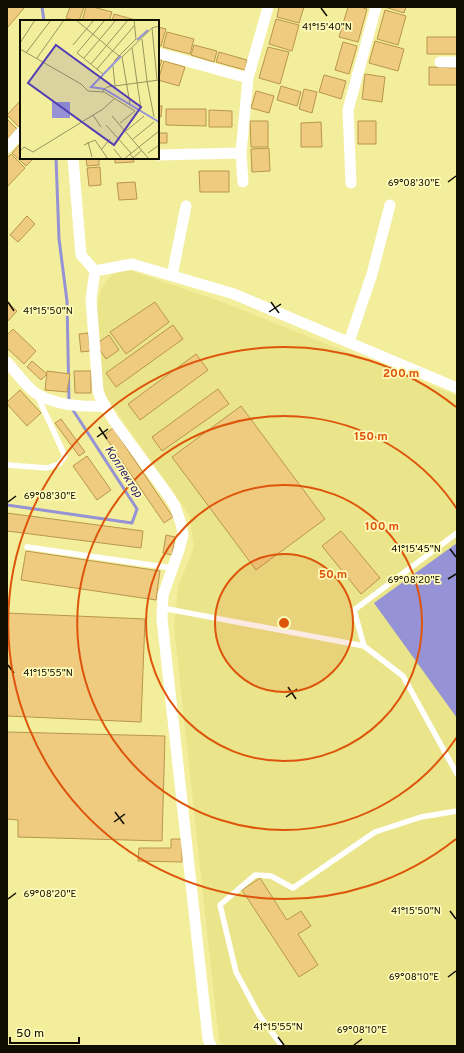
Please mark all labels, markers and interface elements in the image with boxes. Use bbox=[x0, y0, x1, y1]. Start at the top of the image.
inset map bbox=[20, 20, 159, 159]
text: 41°15'40"N bbox=[302, 21, 352, 34]
text: 69°08'30"E bbox=[388, 177, 440, 190]
text: 41°15'50"N bbox=[23, 305, 73, 318]
text: 200 m bbox=[383, 366, 419, 382]
text: 150 m bbox=[354, 429, 388, 445]
water label: Коллектор bbox=[100, 443, 146, 501]
text: 69°08'30"E bbox=[24, 490, 76, 503]
text: 100 m bbox=[365, 519, 399, 535]
text: 41°15'45"N bbox=[391, 543, 441, 556]
text: 50 m bbox=[319, 567, 347, 583]
text: 69°08'20"E bbox=[388, 574, 440, 587]
centre of rings bbox=[277, 616, 291, 630]
text: 41°15'55"N bbox=[23, 667, 73, 680]
text: 69°08'20"E bbox=[24, 888, 76, 901]
text: 41°15'50"N bbox=[391, 905, 441, 918]
text: 69°08'10"E bbox=[389, 971, 439, 984]
scale bar bbox=[10, 1019, 79, 1045]
text: 41°15'55"N bbox=[253, 1021, 303, 1034]
text: 69°08'10"E bbox=[337, 1024, 387, 1037]
text: 50 m bbox=[16, 1026, 44, 1042]

